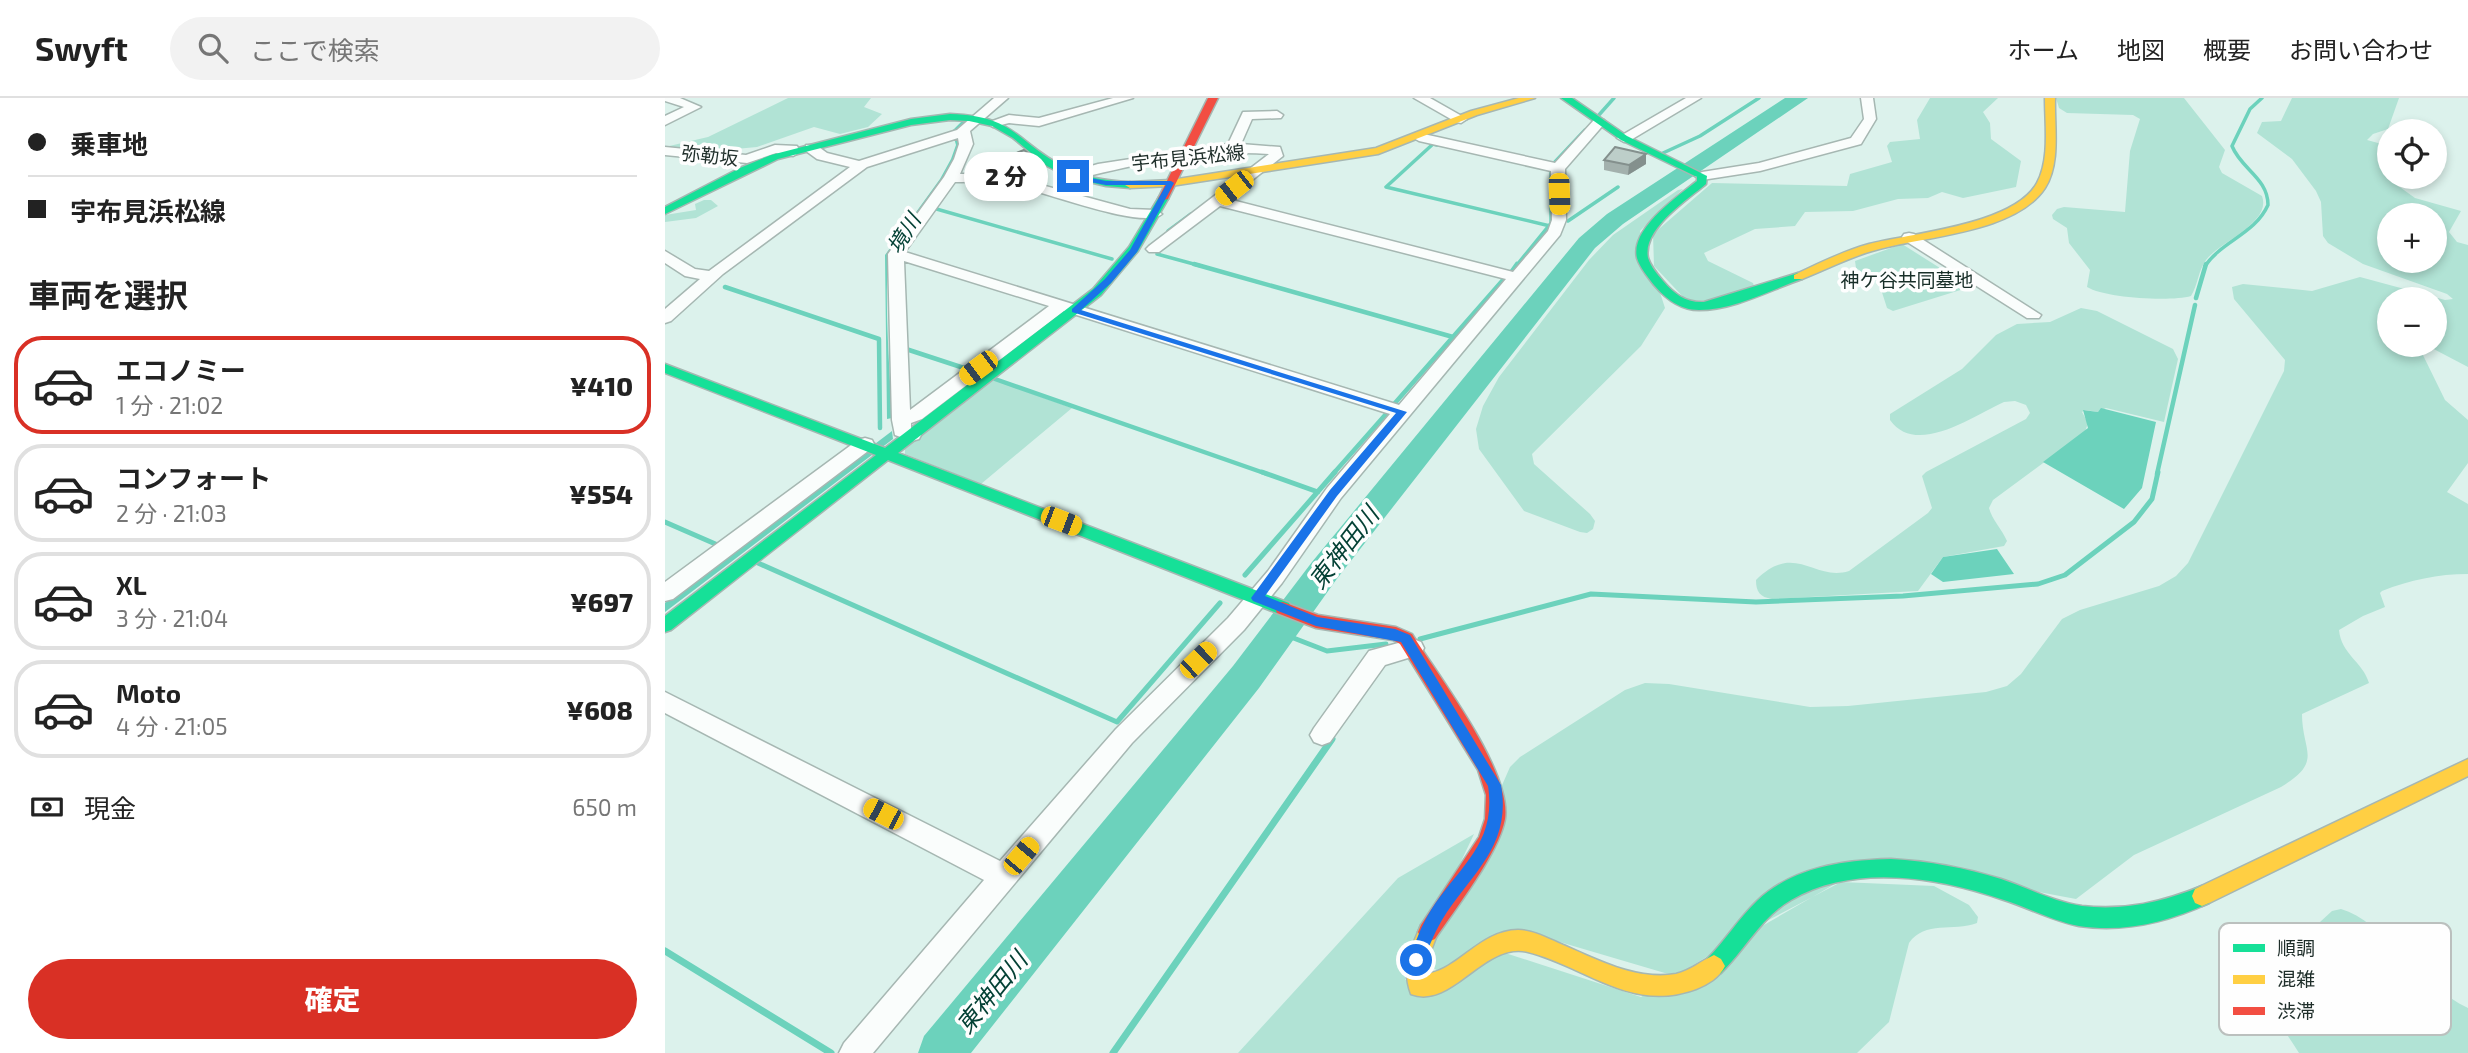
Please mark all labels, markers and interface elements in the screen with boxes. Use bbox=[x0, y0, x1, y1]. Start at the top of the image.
search box bbox=[170, 17, 660, 80]
text: Swyft bbox=[35, 28, 128, 68]
icon: search bbox=[194, 29, 232, 67]
text: ここで検索 bbox=[250, 34, 380, 65]
text: ホーム bbox=[2008, 35, 2079, 64]
text: 地図 bbox=[2117, 35, 2165, 64]
text: 概要 bbox=[2203, 35, 2251, 64]
text: お問い合わせ bbox=[2289, 35, 2433, 64]
map controls bbox=[2377, 119, 2447, 357]
button: locate bbox=[2377, 119, 2447, 189]
text: 乗車地 bbox=[70, 128, 148, 159]
street label: 宇布見浜松線 bbox=[1130, 140, 1246, 174]
street label: 弥勒坂 bbox=[680, 141, 740, 169]
callout: 2 分 bbox=[965, 152, 1049, 200]
route end bbox=[1057, 160, 1089, 192]
text: 2 分 bbox=[985, 162, 1027, 190]
car bbox=[1211, 167, 1258, 209]
car bbox=[1548, 173, 1571, 215]
text: 宇布見浜松線 bbox=[70, 195, 226, 226]
button: + bbox=[2377, 203, 2447, 273]
water label: 境川 bbox=[881, 207, 926, 257]
park label: 神ケ谷共同墓地 bbox=[1840, 268, 1974, 291]
text: 車両を選択 bbox=[28, 275, 188, 313]
button: − bbox=[2377, 287, 2447, 357]
car bbox=[955, 347, 1002, 389]
icon: car bbox=[32, 354, 95, 417]
text: エコノミー bbox=[116, 354, 246, 385]
text: ¥410 bbox=[570, 370, 633, 401]
text: 1 分 · 21:02 bbox=[116, 391, 223, 419]
icon: car bbox=[32, 462, 95, 525]
text: コンフォート bbox=[116, 462, 271, 493]
text: ¥554 bbox=[569, 478, 633, 509]
water label: 東神田川 bbox=[1302, 498, 1386, 594]
text: 2 分 · 21:03 bbox=[116, 499, 227, 527]
car bbox=[1038, 504, 1085, 538]
text: XL bbox=[116, 569, 147, 600]
icon: car bbox=[32, 570, 95, 633]
text: ¥697 bbox=[570, 586, 633, 617]
text: 3 分 · 21:04 bbox=[116, 604, 228, 632]
car bbox=[1176, 638, 1221, 682]
text: Moto bbox=[116, 677, 181, 708]
icon: car bbox=[32, 678, 95, 741]
text: ¥608 bbox=[566, 694, 633, 725]
text: 4 分 · 21:05 bbox=[116, 712, 228, 740]
icon: cash bbox=[28, 788, 66, 826]
text: 現金 bbox=[84, 792, 136, 823]
text: 650 m bbox=[572, 793, 637, 821]
car bbox=[860, 795, 907, 833]
car bbox=[1000, 833, 1043, 879]
legend bbox=[2219, 923, 2451, 1035]
text: 順調 bbox=[2277, 936, 2315, 959]
water label: 東神田川 bbox=[950, 943, 1034, 1038]
route start bbox=[1400, 944, 1432, 976]
button: 確定 bbox=[28, 959, 637, 1039]
text: 混雑 bbox=[2277, 967, 2315, 990]
text: 渋滞 bbox=[2277, 999, 2315, 1022]

